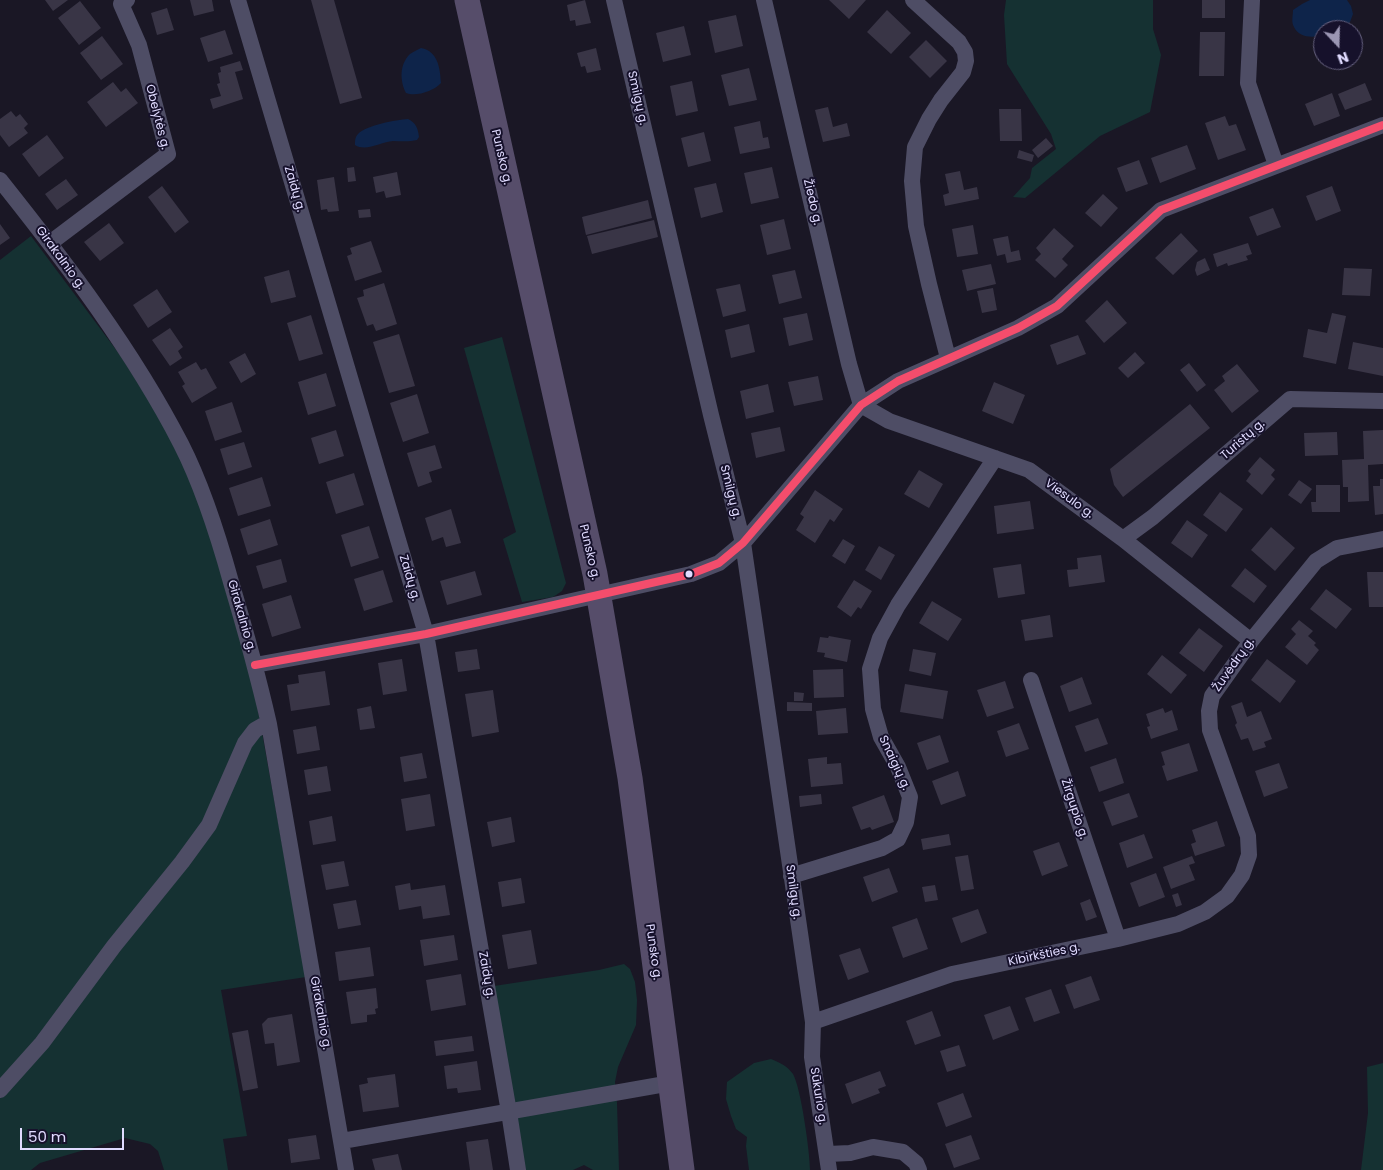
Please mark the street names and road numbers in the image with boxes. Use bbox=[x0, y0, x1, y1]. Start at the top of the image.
street label: Smilgų g. bbox=[624, 70, 650, 126]
street label: Obelytės g. bbox=[142, 83, 172, 151]
street label: Punsko g. bbox=[488, 128, 514, 186]
street label: Zaidų g. bbox=[281, 164, 307, 214]
street label: Žiedo g. bbox=[800, 178, 824, 226]
street label: Girakalnio g. bbox=[32, 224, 88, 292]
street label: Turistų g. bbox=[1218, 417, 1268, 463]
street label: Smilgų g. bbox=[716, 464, 744, 520]
street label: Viesulo g. bbox=[1042, 476, 1096, 522]
street label: Punsko g. bbox=[576, 523, 602, 581]
street label: Zaidų g. bbox=[396, 553, 422, 603]
street label: Girakalnio g. bbox=[224, 578, 258, 654]
street label: Žuvėdrų g. bbox=[1210, 635, 1258, 695]
street label: Snaigių g. bbox=[875, 734, 913, 792]
street label: Žirgupio g. bbox=[1058, 777, 1090, 841]
street label: Smilgų g. bbox=[782, 864, 804, 920]
street label: Punsko g. bbox=[642, 923, 664, 981]
street label: Kibirkšties g. bbox=[1007, 940, 1081, 970]
street label: Zaidų g. bbox=[475, 951, 497, 999]
street label: Girakalnio g. bbox=[306, 975, 334, 1051]
street label: Sūkurio g. bbox=[806, 1066, 830, 1126]

